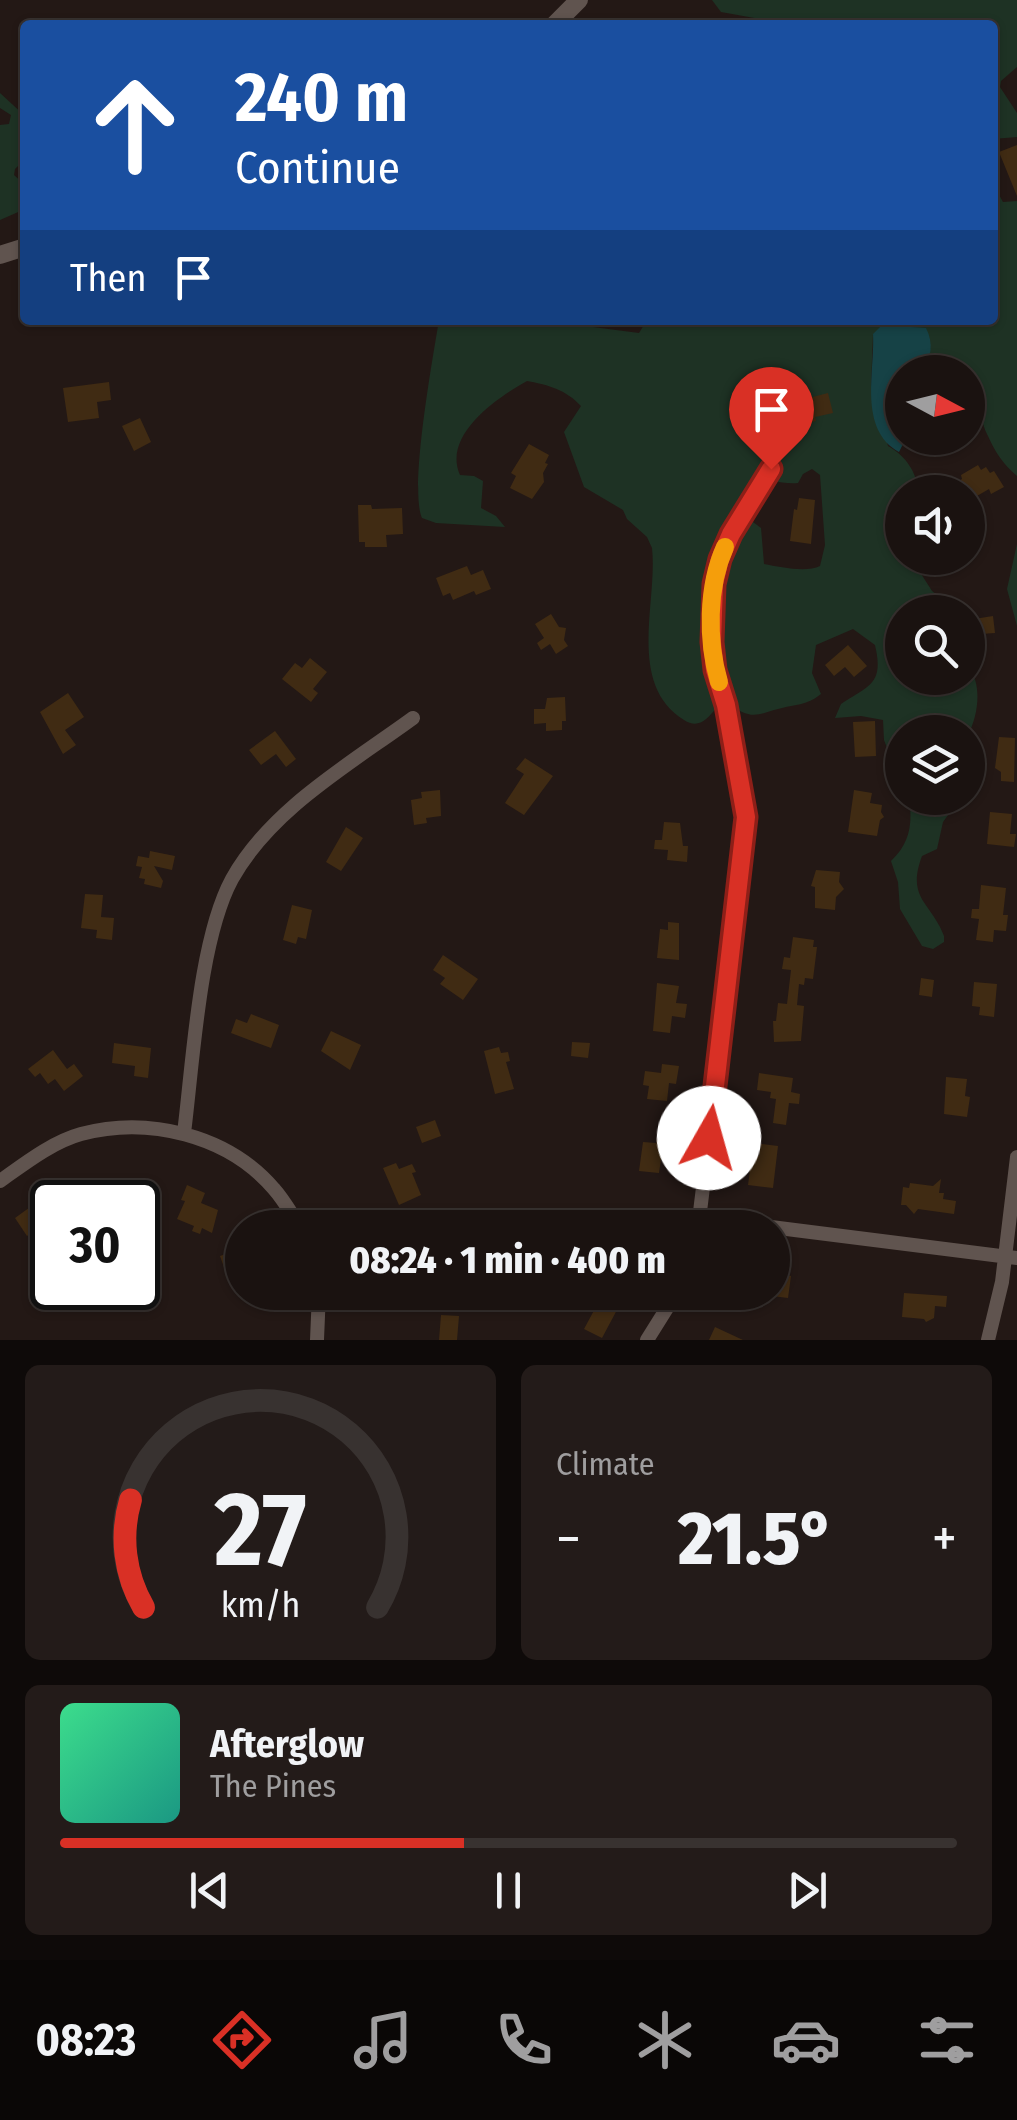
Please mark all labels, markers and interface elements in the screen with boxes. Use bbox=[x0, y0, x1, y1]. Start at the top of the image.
text: 240 m bbox=[235, 56, 408, 140]
icon: ahead bbox=[70, 60, 200, 190]
text: Continue bbox=[235, 141, 400, 195]
icon: arrive bbox=[166, 250, 221, 305]
text: Then bbox=[70, 255, 146, 301]
north arrow bbox=[885, 355, 985, 455]
map controls bbox=[885, 355, 985, 815]
pin bbox=[729, 367, 814, 470]
icon: arrive bbox=[744, 382, 799, 437]
button: sound bbox=[885, 475, 985, 575]
button: search bbox=[885, 595, 985, 695]
button: layers bbox=[885, 715, 985, 815]
position arrow bbox=[657, 1086, 761, 1190]
speed limit sign: 30 bbox=[30, 1180, 160, 1310]
text: 08:24 · 1 min · 400 m bbox=[349, 1237, 666, 1283]
text: Climate bbox=[556, 1445, 655, 1483]
text: 27 bbox=[214, 1468, 306, 1593]
text: 21.5° bbox=[678, 1494, 835, 1584]
text: − bbox=[556, 1506, 581, 1572]
text: + bbox=[932, 1506, 957, 1572]
text: km/h bbox=[221, 1584, 300, 1626]
text: Afterglow bbox=[210, 1721, 364, 1767]
text: The Pines bbox=[210, 1767, 336, 1805]
icon: previous bbox=[182, 1863, 237, 1918]
icon: pause bbox=[481, 1863, 536, 1918]
icon: next bbox=[780, 1863, 835, 1918]
icon: directions bbox=[207, 2005, 277, 2075]
icon: music bbox=[348, 2005, 418, 2075]
icon: phone bbox=[489, 2005, 559, 2075]
icon: climate bbox=[630, 2005, 700, 2075]
icon: car bbox=[771, 2005, 841, 2075]
icon: filters bbox=[912, 2005, 982, 2075]
text: 08:23 bbox=[35, 2013, 136, 2067]

